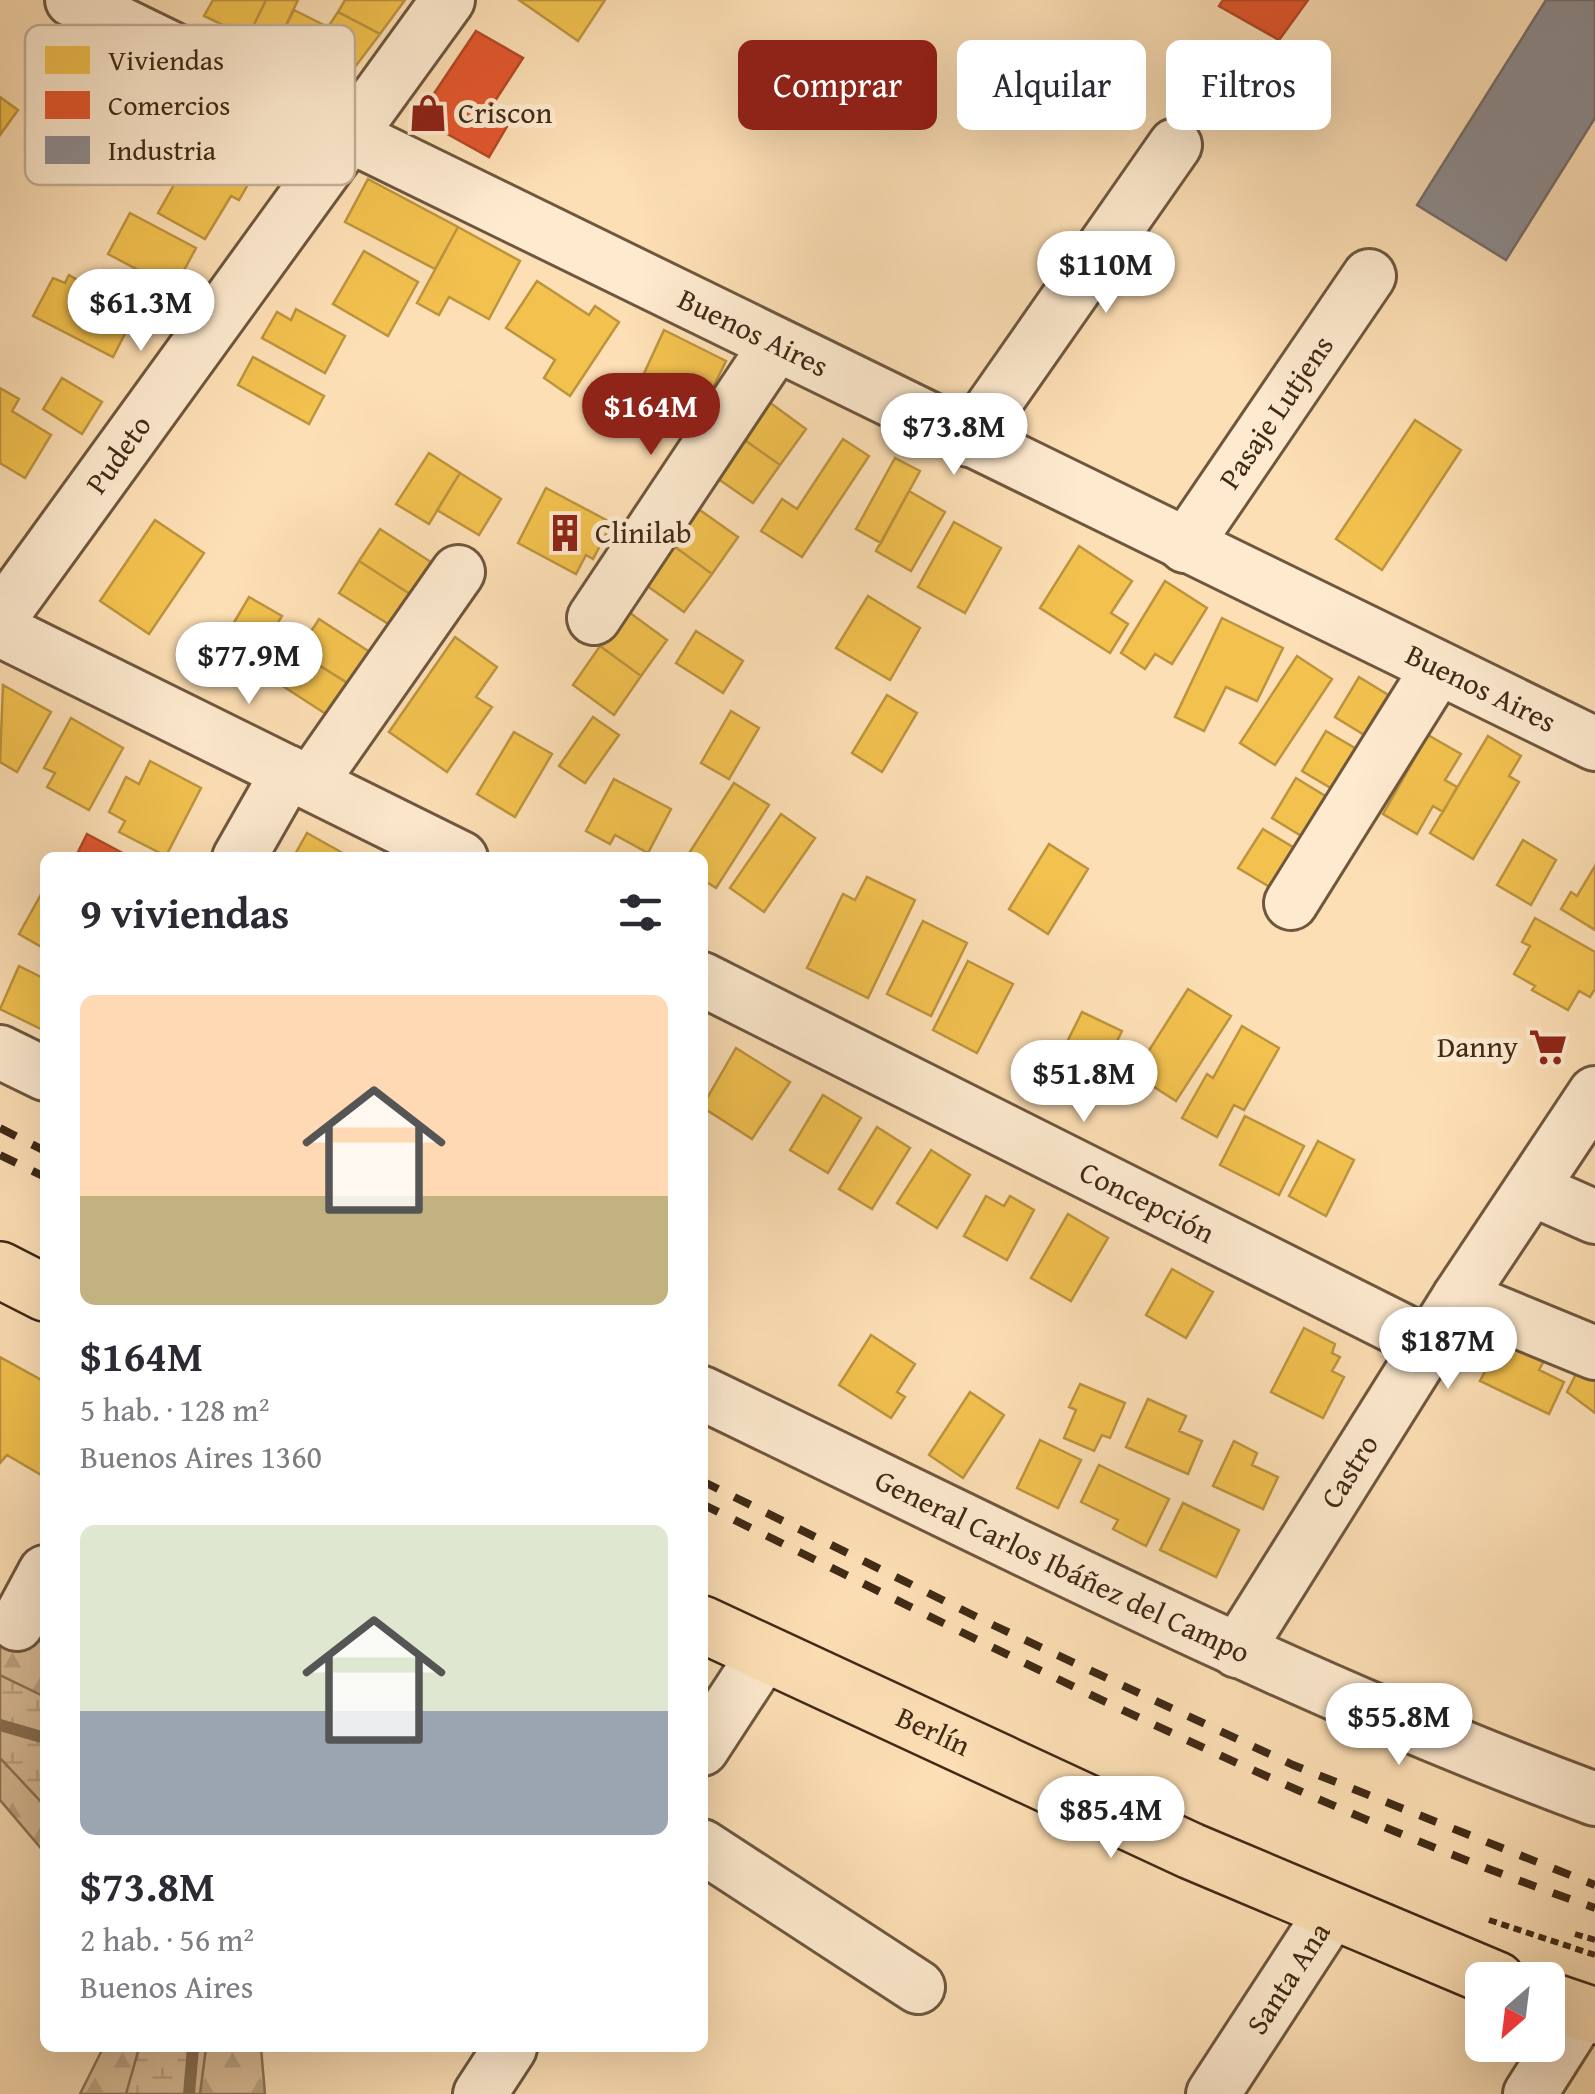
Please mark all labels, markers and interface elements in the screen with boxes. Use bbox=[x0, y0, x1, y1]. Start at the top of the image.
legend bbox=[25, 25, 355, 185]
text: Viviendas bbox=[108, 39, 224, 80]
chip: Comprar bbox=[738, 40, 937, 130]
chip: Alquilar bbox=[957, 40, 1146, 130]
chip: Filtros bbox=[1166, 40, 1331, 130]
text: Comercios bbox=[108, 84, 230, 125]
place label: Criscon bbox=[458, 90, 553, 134]
shop icon: Criscon bbox=[407, 92, 449, 134]
text: Industria bbox=[108, 129, 217, 170]
pin: $110M bbox=[1036, 231, 1176, 316]
text: $110M bbox=[1059, 240, 1153, 287]
pin: $61.3M bbox=[60, 269, 222, 354]
street label: Buenos Aires bbox=[671, 276, 836, 387]
text: $61.3M bbox=[90, 278, 192, 325]
street label: Pasaje Lutjens bbox=[1207, 326, 1344, 497]
pin: $164M bbox=[581, 373, 721, 458]
text: $164M bbox=[604, 382, 698, 429]
pin: $73.8M bbox=[873, 393, 1035, 478]
text: $73.8M bbox=[903, 402, 1005, 449]
street label: Pudeto bbox=[74, 405, 161, 503]
place label: Clinilab bbox=[595, 510, 692, 554]
building icon: Clinilab bbox=[544, 512, 586, 554]
pin: $77.9M bbox=[168, 622, 330, 707]
text: $77.9M bbox=[198, 631, 300, 678]
street label: Buenos Aires bbox=[1399, 632, 1564, 743]
text: 9 viviendas bbox=[80, 882, 289, 943]
icon: filters bbox=[613, 885, 668, 940]
place label: Danny bbox=[1437, 1024, 1518, 1068]
supermarket icon: Danny bbox=[1527, 1026, 1569, 1068]
pin: $51.8M bbox=[1003, 1040, 1165, 1125]
text: $51.8M bbox=[1033, 1049, 1135, 1096]
icon: home bbox=[284, 1060, 464, 1240]
street label: Concepción bbox=[1072, 1149, 1223, 1254]
pin: $187M bbox=[1378, 1307, 1518, 1392]
text: $187M bbox=[1401, 1316, 1495, 1363]
text: $164M bbox=[80, 1325, 203, 1386]
text: 5 hab. · 128 m² bbox=[80, 1386, 269, 1433]
street label: Castro bbox=[1309, 1425, 1389, 1517]
text: Buenos Aires 1360 bbox=[80, 1433, 322, 1480]
street label: General Carlos Ibáñez del Campo bbox=[868, 1457, 1257, 1674]
icon: home bbox=[284, 1590, 464, 1770]
pin: $55.8M bbox=[1318, 1683, 1480, 1768]
text: $55.8M bbox=[1348, 1692, 1450, 1739]
street label: Berlín bbox=[889, 1694, 978, 1767]
pin: $85.4M bbox=[1030, 1776, 1192, 1861]
text: $85.4M bbox=[1060, 1785, 1162, 1832]
text: $73.8M bbox=[80, 1855, 215, 1916]
street label: Santa Ana bbox=[1235, 1913, 1340, 2043]
text: 2 hab. · 56 m² bbox=[80, 1916, 254, 1963]
north arrow bbox=[1465, 1962, 1565, 2062]
map controls bbox=[1465, 1962, 1565, 2062]
text: Buenos Aires bbox=[80, 1963, 253, 2010]

